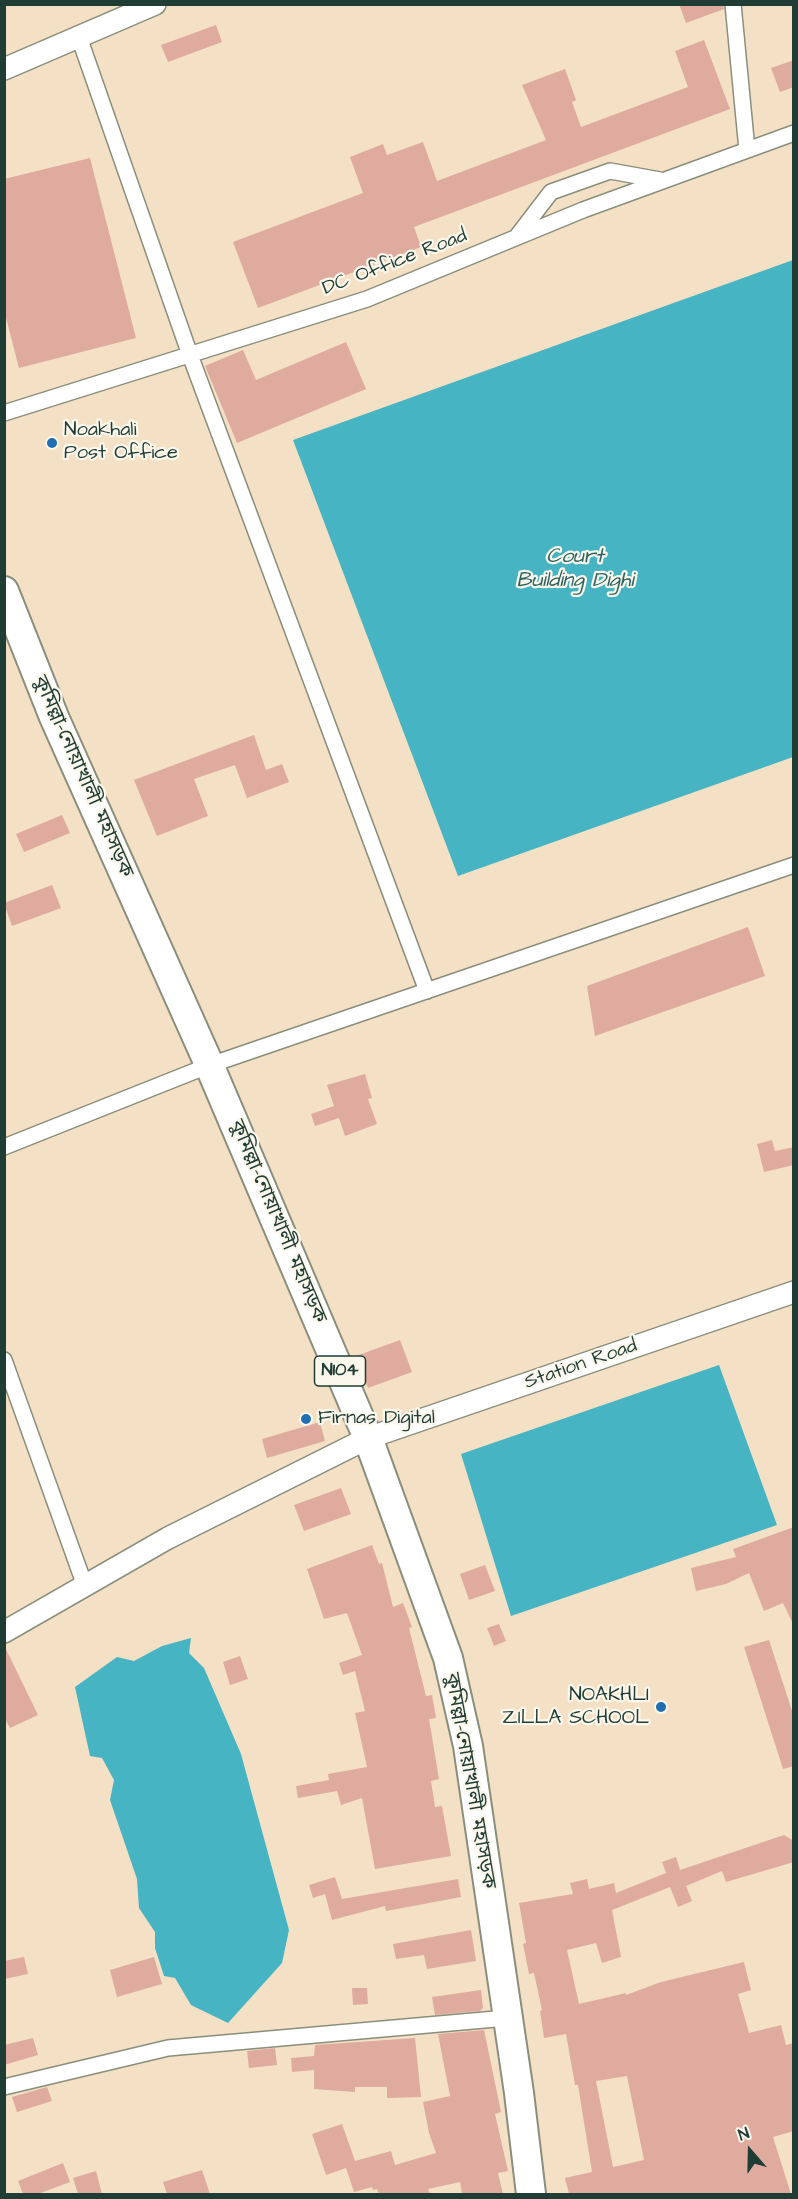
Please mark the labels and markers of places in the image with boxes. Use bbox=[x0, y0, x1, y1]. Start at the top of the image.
place label: Noakhali Post Office bbox=[64, 419, 178, 466]
marker: Noakhali Post Office bbox=[45, 436, 59, 450]
place label: Firnas Digital bbox=[318, 1407, 435, 1431]
marker: Firnas Digital bbox=[299, 1412, 313, 1426]
place label: NOAKHLI ZILLA SCHOOL bbox=[502, 1684, 649, 1731]
marker: NOAKHLI ZILLA SCHOOL bbox=[654, 1700, 668, 1714]

